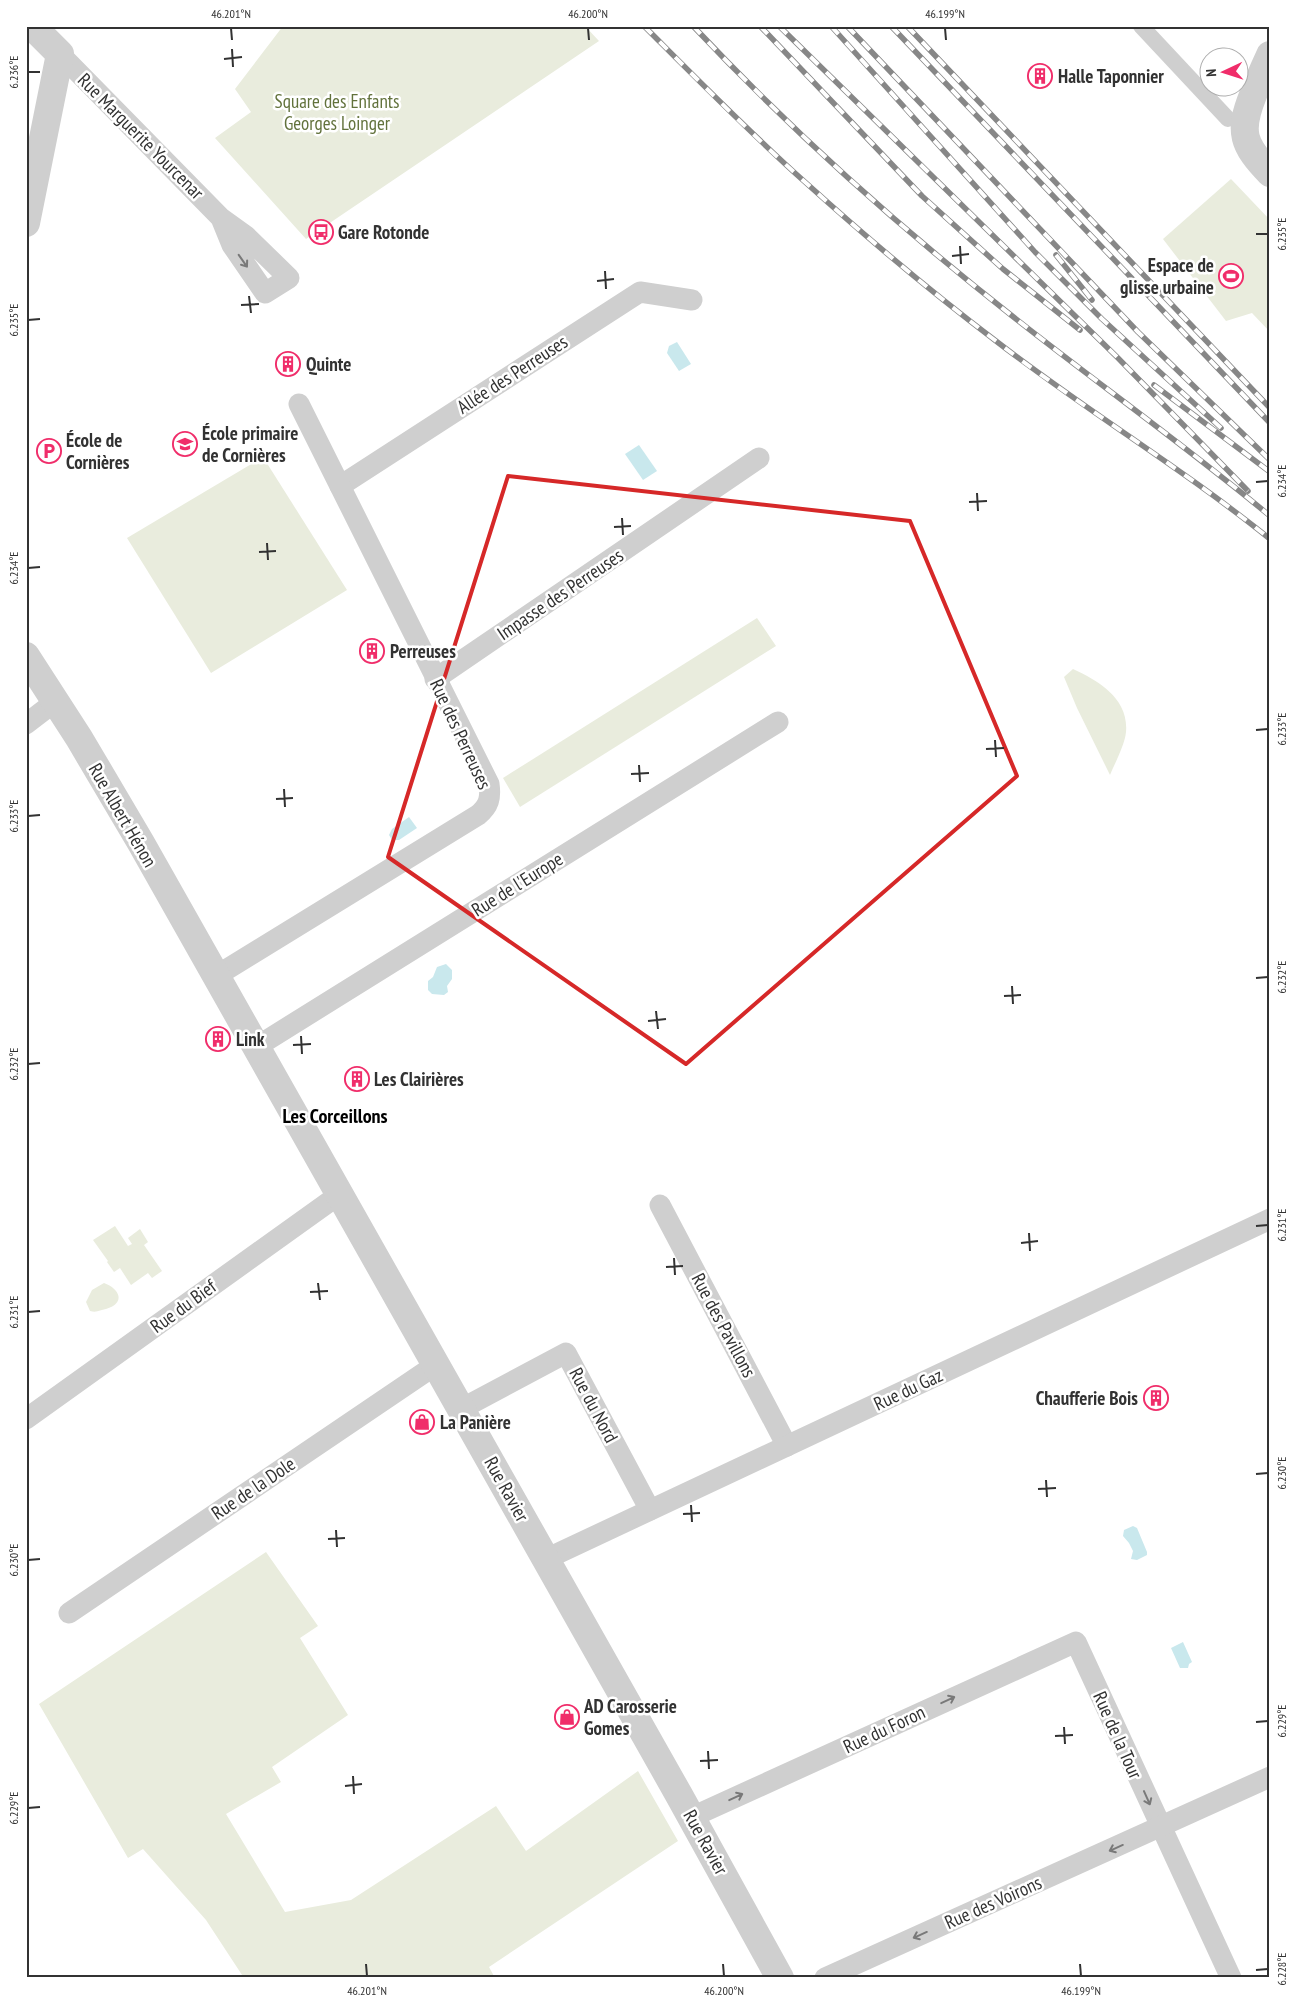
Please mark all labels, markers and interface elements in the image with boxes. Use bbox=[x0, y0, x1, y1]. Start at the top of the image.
text: 46.201°N bbox=[211, 6, 251, 21]
text: 46.200°N bbox=[568, 6, 608, 21]
text: 46.199°N bbox=[925, 6, 965, 21]
north arrow bbox=[1198, 48, 1248, 98]
text: 6.236°E bbox=[6, 56, 21, 89]
building icon: Halle Taponnier bbox=[1027, 63, 1053, 89]
place label: Halle Taponnier bbox=[1058, 64, 1164, 88]
street label: Rue Marguerite Yourcenar bbox=[73, 68, 210, 205]
text: N bbox=[1202, 69, 1220, 77]
park label: Square des Enfants Georges Loinger bbox=[275, 89, 399, 135]
text: 6.235°E bbox=[1274, 218, 1289, 251]
bus stop icon: Gare Rotonde bbox=[308, 219, 334, 245]
place label: Gare Rotonde bbox=[338, 220, 429, 244]
place label: Espace de glisse urbaine bbox=[1120, 253, 1214, 299]
one-way arrow bbox=[238, 254, 248, 268]
sports icon: Espace de glisse urbaine bbox=[1218, 263, 1244, 289]
text: 6.235°E bbox=[6, 304, 21, 337]
street label: Allée des Perreuses bbox=[452, 329, 572, 419]
building icon: Quinte bbox=[275, 351, 301, 377]
place label: Quinte bbox=[306, 352, 351, 376]
place label: École primaire de Cornières bbox=[202, 421, 298, 467]
place label: École de Cornières bbox=[66, 428, 130, 474]
school or university icon: École primaire de Cornières bbox=[172, 431, 198, 457]
parking icon: École de Cornières bbox=[36, 438, 62, 464]
text: 6.234°E bbox=[1274, 465, 1289, 498]
street label: Impasse des Perreuses bbox=[492, 543, 628, 645]
text: 6.234°E bbox=[6, 552, 21, 585]
building icon: Perreuses bbox=[359, 638, 385, 664]
place label: Perreuses bbox=[390, 639, 456, 663]
street label: Rue des Perreuses bbox=[425, 675, 497, 793]
text: 6.233°E bbox=[1274, 713, 1289, 746]
street label: Rue Albert Hénon bbox=[84, 759, 162, 871]
text: 6.233°E bbox=[6, 800, 21, 833]
street label: Rue de l'Europe bbox=[467, 846, 567, 922]
text: 6.232°E bbox=[1274, 961, 1289, 994]
building icon: Link bbox=[205, 1026, 231, 1052]
place label: Link bbox=[236, 1027, 265, 1051]
text: 6.232°E bbox=[6, 1048, 21, 1081]
building icon: Les Clairières bbox=[344, 1066, 370, 1092]
place label: Les Clairières bbox=[374, 1067, 464, 1091]
district label: Les Corceillons bbox=[282, 1103, 388, 1129]
text: 6.231°E bbox=[1274, 1209, 1289, 1242]
street label: Rue des Pavillons bbox=[686, 1269, 762, 1381]
street label: Rue du Bief bbox=[145, 1273, 222, 1338]
text: 6.231°E bbox=[6, 1296, 21, 1329]
street label: Rue du Nord bbox=[564, 1363, 624, 1447]
street label: Rue du Gaz bbox=[870, 1363, 947, 1415]
building icon: Chaufferie Bois bbox=[1143, 1385, 1169, 1411]
place label: Chaufferie Bois bbox=[1036, 1386, 1138, 1410]
shop icon: La Panière bbox=[409, 1409, 435, 1435]
place label: La Panière bbox=[440, 1410, 511, 1434]
street label: Rue de la Dole bbox=[207, 1451, 300, 1525]
street label: Rue Ravier bbox=[479, 1452, 535, 1526]
text: 6.230°E bbox=[1274, 1457, 1289, 1490]
text: 6.230°E bbox=[6, 1544, 21, 1577]
street label: Rue de la Tour bbox=[1088, 1688, 1148, 1783]
place label: AD Carosserie Gomes bbox=[583, 1694, 677, 1740]
one-way arrow bbox=[940, 1695, 955, 1704]
street label: Rue du Foron bbox=[839, 1700, 929, 1758]
shop icon: AD Carosserie Gomes bbox=[554, 1704, 580, 1730]
text: 6.229°E bbox=[1274, 1705, 1289, 1738]
one-way arrow bbox=[1143, 1790, 1152, 1805]
one-way arrow bbox=[728, 1791, 743, 1801]
text: 6.229°E bbox=[6, 1792, 21, 1825]
street label: Rue Ravier bbox=[678, 1805, 734, 1879]
one-way arrow bbox=[1109, 1843, 1124, 1853]
street label: Rue des Voirons bbox=[941, 1870, 1045, 1934]
one-way arrow bbox=[913, 1931, 928, 1940]
text: 6.228°E bbox=[1274, 1953, 1289, 1986]
text: 46.201°N bbox=[347, 1983, 387, 1998]
text: 46.200°N bbox=[704, 1983, 744, 1998]
text: 46.199°N bbox=[1061, 1983, 1101, 1998]

